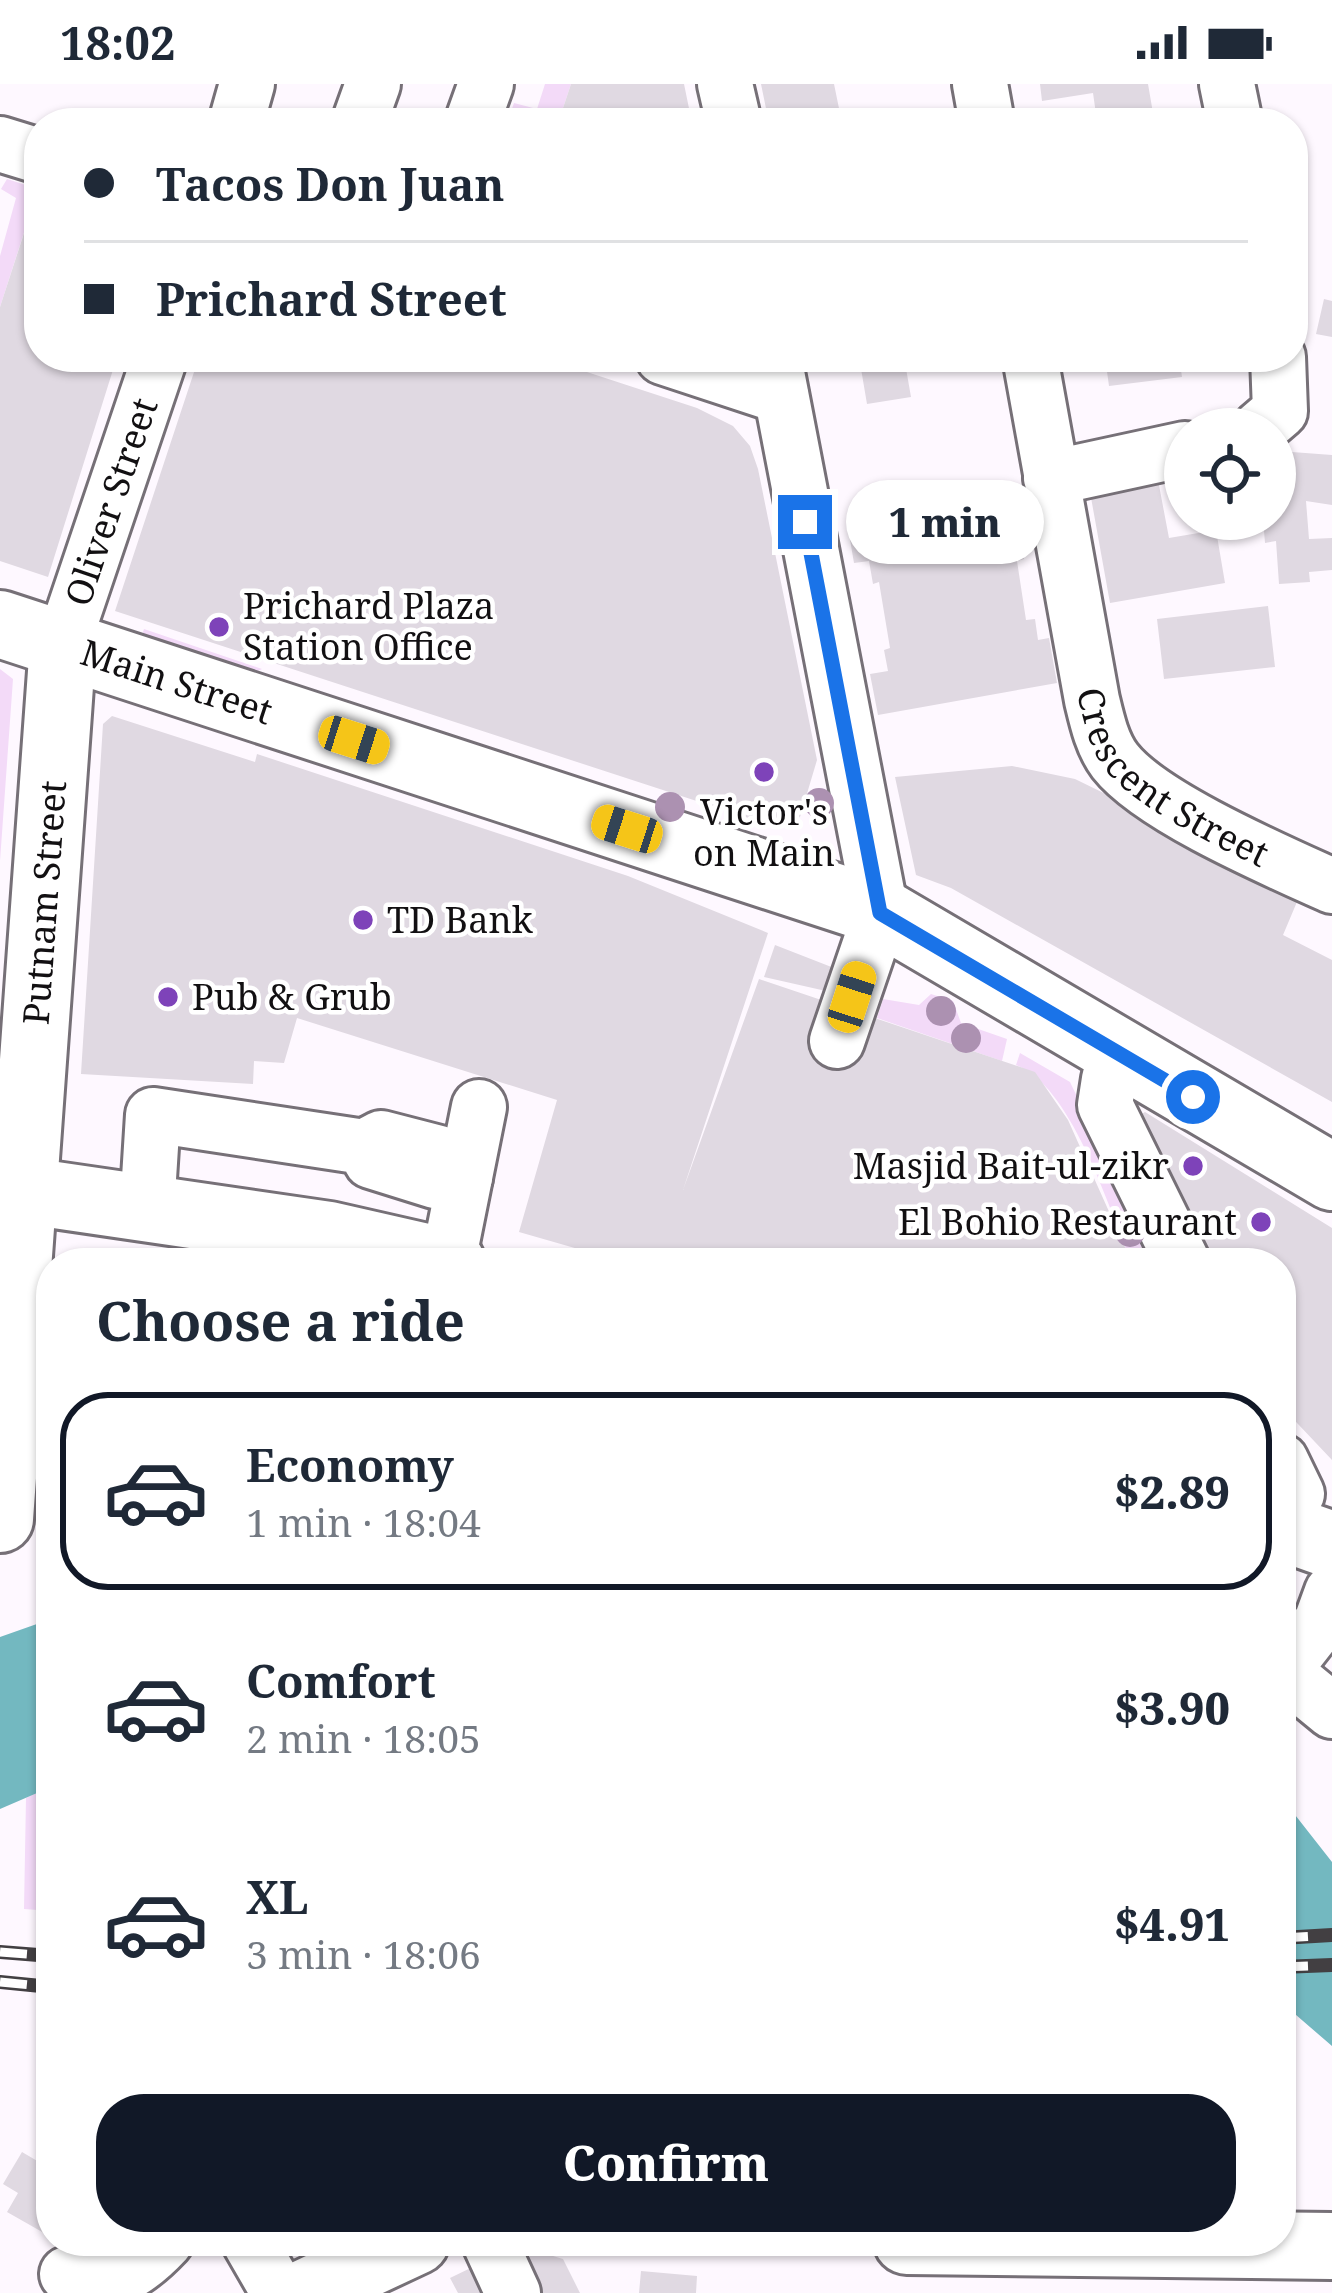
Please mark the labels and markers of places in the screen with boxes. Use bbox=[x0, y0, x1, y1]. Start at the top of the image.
place label: Prichard Plaza Station Office bbox=[243, 581, 494, 671]
marker: Prichard Plaza Station Office bbox=[206, 614, 232, 640]
marker: Victor's on Main bbox=[751, 759, 777, 785]
place label: Victor's on Main bbox=[693, 787, 835, 877]
place label: TD Bank bbox=[387, 895, 534, 944]
marker: TD Bank bbox=[350, 907, 376, 933]
place label: Pub & Grub bbox=[192, 972, 392, 1021]
marker: Pub & Grub bbox=[155, 984, 181, 1010]
place label: Masjid Bait-ul-zikr bbox=[853, 1141, 1169, 1190]
marker: Masjid Bait-ul-zikr bbox=[1180, 1153, 1206, 1179]
place label: El Bohio Restaurant bbox=[898, 1197, 1237, 1246]
marker: El Bohio Restaurant bbox=[1248, 1209, 1274, 1235]

